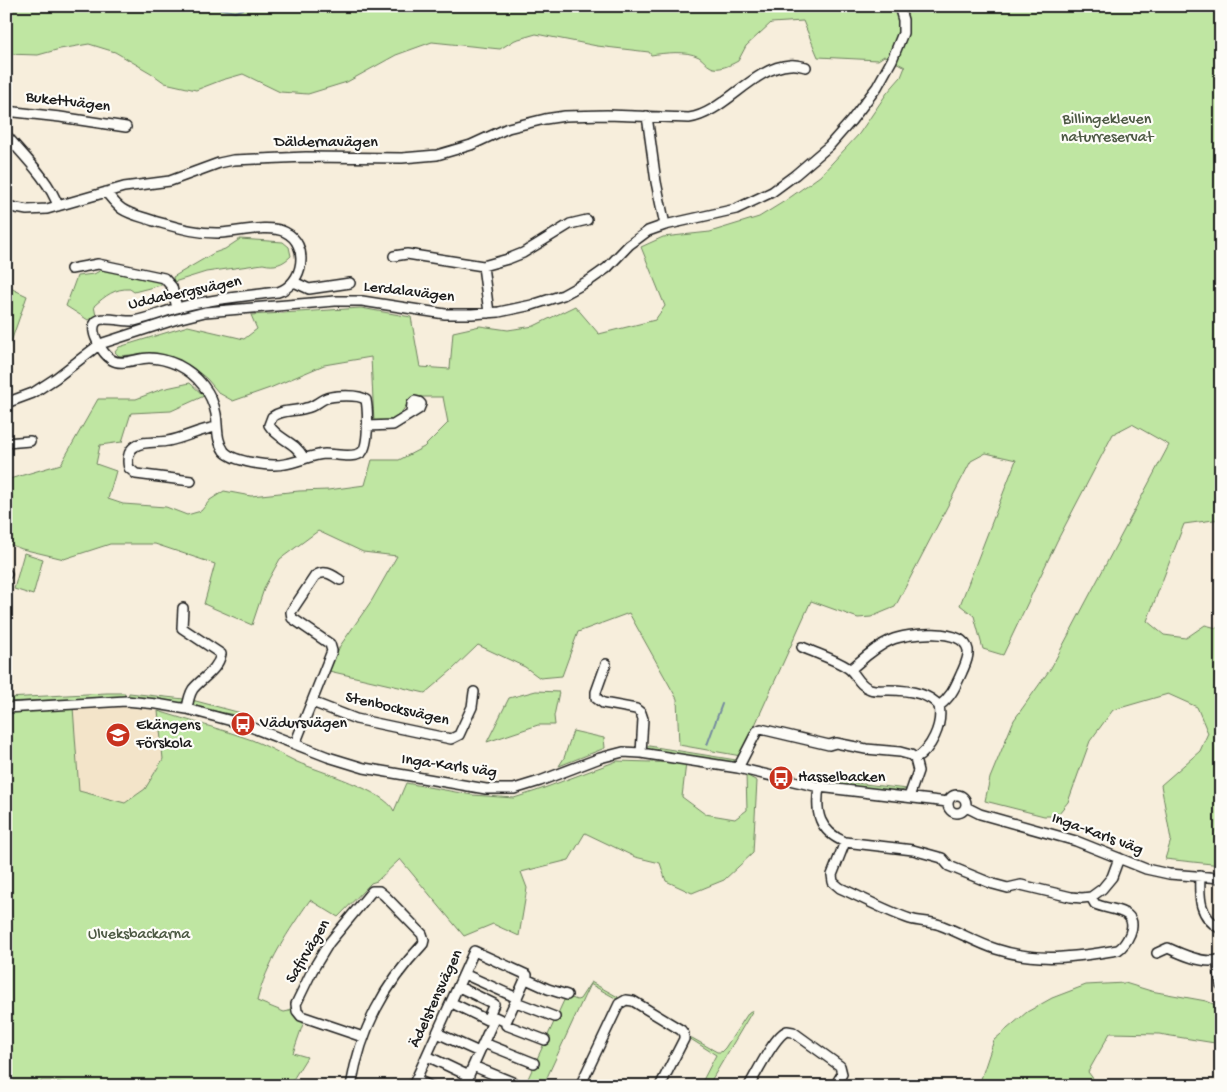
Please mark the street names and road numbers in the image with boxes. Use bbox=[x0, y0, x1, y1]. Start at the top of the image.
street label: Bukettvägen bbox=[24, 88, 112, 118]
street label: Däldernavägen bbox=[273, 134, 378, 153]
street label: Uddabergsvägen bbox=[127, 273, 244, 315]
street label: Lerdalavägen bbox=[363, 278, 456, 308]
street label: Stenbocksvägen bbox=[343, 689, 451, 731]
street label: Inga-Karls väg bbox=[400, 751, 498, 783]
street label: Inga-Karls väg bbox=[1049, 810, 1145, 860]
street label: Safirvägen bbox=[283, 916, 336, 987]
street label: Ädelstensvägen bbox=[406, 947, 468, 1051]

